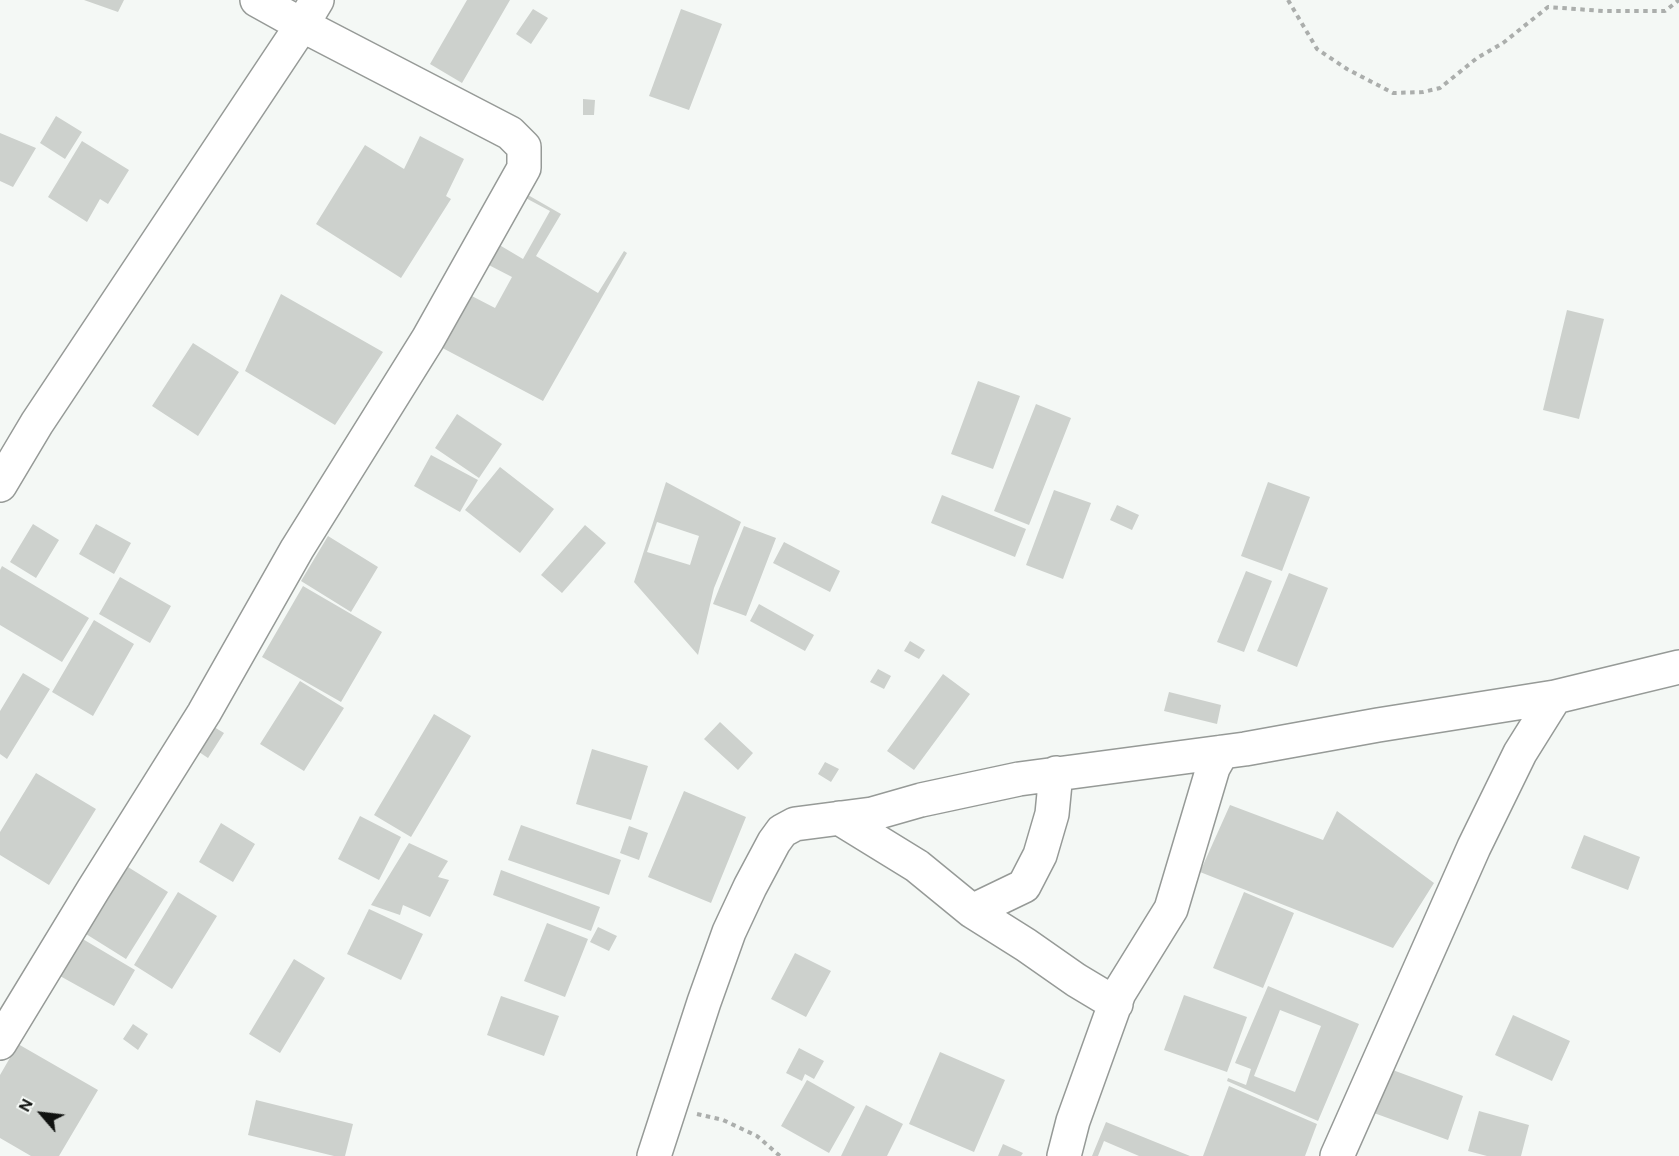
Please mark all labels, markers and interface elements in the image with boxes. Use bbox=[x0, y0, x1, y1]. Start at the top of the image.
north arrow bbox=[12, 1084, 72, 1144]
text: N bbox=[14, 1095, 38, 1115]

